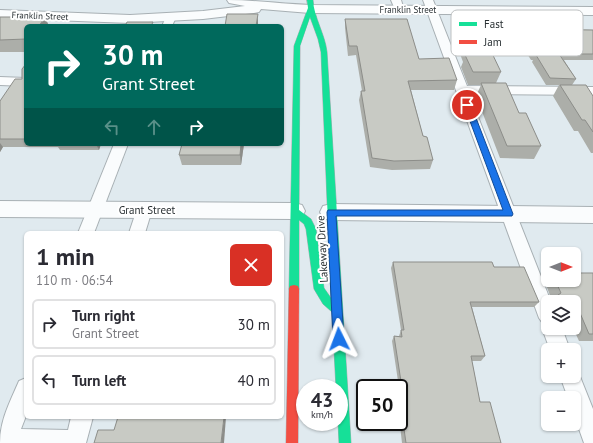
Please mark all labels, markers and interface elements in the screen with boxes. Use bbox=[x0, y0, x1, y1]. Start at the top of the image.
street label: Franklin Street bbox=[380, 4, 436, 15]
street label: Franklin Street bbox=[11, 9, 69, 22]
legend bbox=[451, 10, 583, 56]
text: Fast bbox=[484, 17, 504, 31]
text: Jam bbox=[483, 35, 502, 49]
text: 30 m bbox=[102, 36, 163, 73]
icon: right bbox=[36, 40, 88, 92]
text: Grant Street bbox=[102, 72, 195, 95]
pin bbox=[450, 88, 484, 122]
icon: arrive bbox=[456, 94, 478, 116]
icon: left bbox=[101, 116, 123, 138]
icon: ahead bbox=[143, 116, 165, 138]
icon: right bbox=[185, 116, 207, 138]
street label: Grant Street bbox=[119, 203, 176, 217]
street label: Lakeway Drive bbox=[313, 215, 331, 283]
text: 1 min bbox=[36, 241, 95, 272]
button: close bbox=[230, 244, 272, 286]
north arrow bbox=[541, 247, 581, 287]
map controls bbox=[541, 247, 581, 431]
text: 110 m · 06:54 bbox=[36, 272, 113, 289]
button: layers bbox=[541, 295, 581, 335]
text: Turn right bbox=[72, 306, 135, 325]
icon: right bbox=[38, 313, 60, 335]
text: 30 m bbox=[237, 315, 270, 334]
position arrow bbox=[318, 318, 360, 360]
text: Grant Street bbox=[72, 325, 139, 342]
button: + bbox=[541, 343, 581, 383]
icon: left bbox=[38, 369, 60, 391]
text: Turn left bbox=[72, 371, 126, 390]
text: 40 m bbox=[237, 371, 270, 390]
speed limit sign: 50 bbox=[356, 379, 408, 431]
text: 43 bbox=[311, 387, 333, 413]
button: − bbox=[541, 391, 581, 431]
text: km/h bbox=[311, 408, 333, 421]

